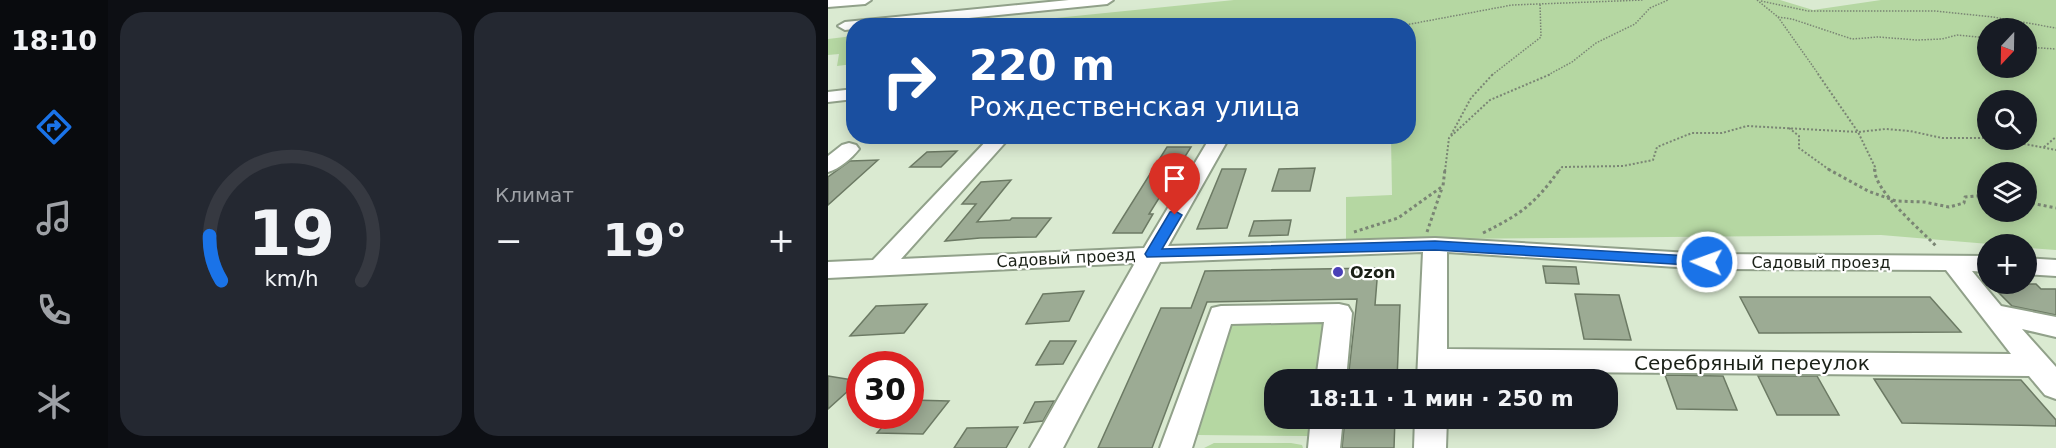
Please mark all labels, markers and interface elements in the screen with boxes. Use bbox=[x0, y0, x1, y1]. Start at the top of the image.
north arrow bbox=[1977, 18, 2037, 78]
map controls bbox=[1977, 18, 2037, 294]
text: 18:10 bbox=[11, 25, 97, 56]
text: 220 m bbox=[969, 41, 1115, 90]
icon: right bbox=[870, 42, 948, 120]
button: search bbox=[1977, 90, 2037, 150]
text: Рождественская улица bbox=[969, 91, 1300, 122]
icon: directions bbox=[33, 106, 75, 148]
pin bbox=[1149, 153, 1200, 215]
icon: arrive bbox=[1158, 162, 1191, 195]
button: layers bbox=[1977, 162, 2037, 222]
text: Климат bbox=[495, 183, 574, 207]
icon: music bbox=[33, 197, 75, 239]
text: 19 bbox=[248, 197, 334, 270]
text: 19° bbox=[602, 214, 688, 267]
text: − bbox=[495, 221, 523, 260]
text: + bbox=[767, 221, 795, 260]
position arrow bbox=[1675, 230, 1739, 294]
button: + bbox=[1977, 234, 2037, 294]
street label: Садовый проезд bbox=[996, 245, 1136, 271]
street label: Садовый проезд bbox=[1751, 253, 1891, 272]
place label: Ozon bbox=[1350, 263, 1395, 282]
marker: Ozon bbox=[1331, 265, 1345, 279]
text: km/h bbox=[264, 266, 318, 291]
icon: phone bbox=[33, 289, 75, 331]
speed limit sign: 30 bbox=[846, 351, 924, 429]
street label: Серебряный переулок bbox=[1634, 351, 1870, 375]
icon: climate bbox=[33, 381, 75, 423]
text: 18:11 · 1 мин · 250 m bbox=[1308, 386, 1574, 411]

